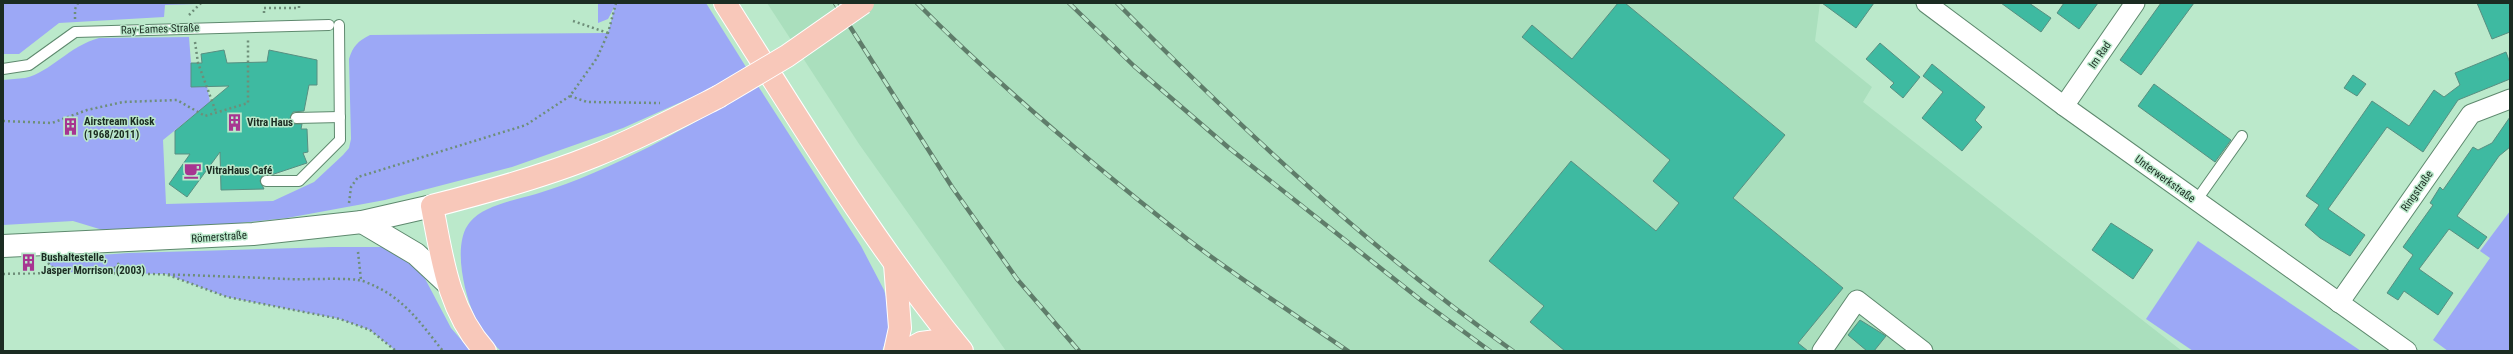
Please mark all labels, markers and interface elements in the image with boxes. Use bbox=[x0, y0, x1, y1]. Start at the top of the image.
street label: Ray-Eames-Straße bbox=[121, 21, 199, 37]
street label: Im Rad bbox=[2086, 39, 2114, 71]
building icon: Vitra Haus bbox=[224, 112, 244, 132]
place label: Airstream Kiosk (1968/2011) bbox=[84, 115, 155, 141]
place label: Vitra Haus bbox=[247, 116, 293, 129]
building icon: Airstream Kiosk (1968/2011) bbox=[61, 117, 81, 137]
street label: Unterwerkstraße bbox=[2132, 153, 2198, 205]
cafe icon: VitraHaus Café bbox=[183, 160, 203, 180]
place label: VitraHaus Café bbox=[206, 164, 272, 177]
street label: Ringstraße bbox=[2398, 168, 2436, 214]
street label: Römerstraße bbox=[191, 229, 247, 245]
place label: Bushaltestelle, Jasper Morrison (2003) bbox=[41, 251, 145, 277]
building icon: Bushaltestelle, Jasper Morrison (2003) bbox=[18, 253, 38, 273]

